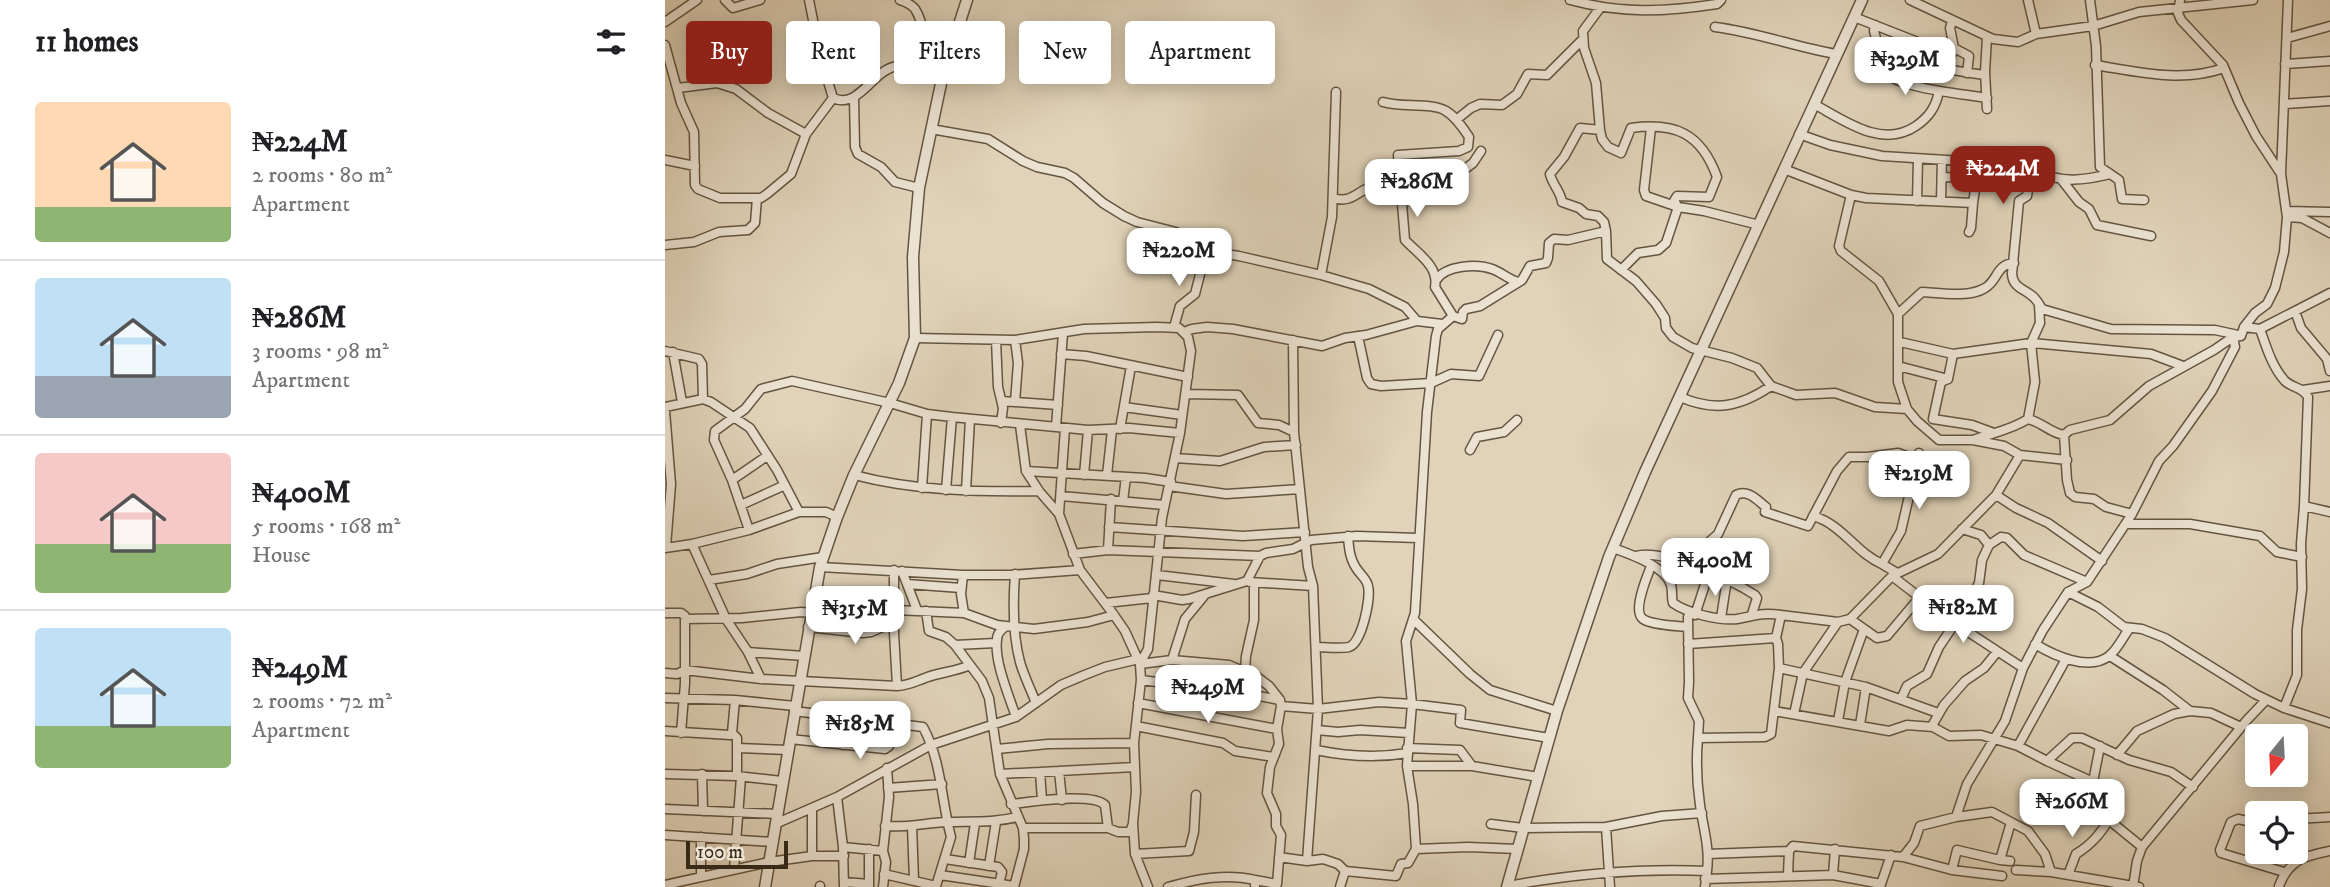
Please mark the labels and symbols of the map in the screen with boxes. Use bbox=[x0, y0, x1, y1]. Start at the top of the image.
pin: ₦329M bbox=[1856, 38, 1954, 97]
pin: ₦224M bbox=[1954, 146, 2052, 206]
pin: ₦286M bbox=[1368, 160, 1466, 219]
pin: ₦220M bbox=[1130, 229, 1228, 288]
pin: ₦219M bbox=[1870, 452, 1968, 511]
pin: ₦400M bbox=[1666, 538, 1764, 598]
pin: ₦315M bbox=[806, 586, 904, 646]
pin: ₦182M bbox=[1914, 586, 2012, 645]
pin: ₦249M bbox=[1159, 666, 1257, 725]
pin: ₦185M bbox=[811, 702, 909, 761]
north arrow bbox=[2245, 724, 2308, 788]
pin: ₦266M bbox=[2023, 780, 2121, 839]
scale bar bbox=[686, 838, 787, 870]

